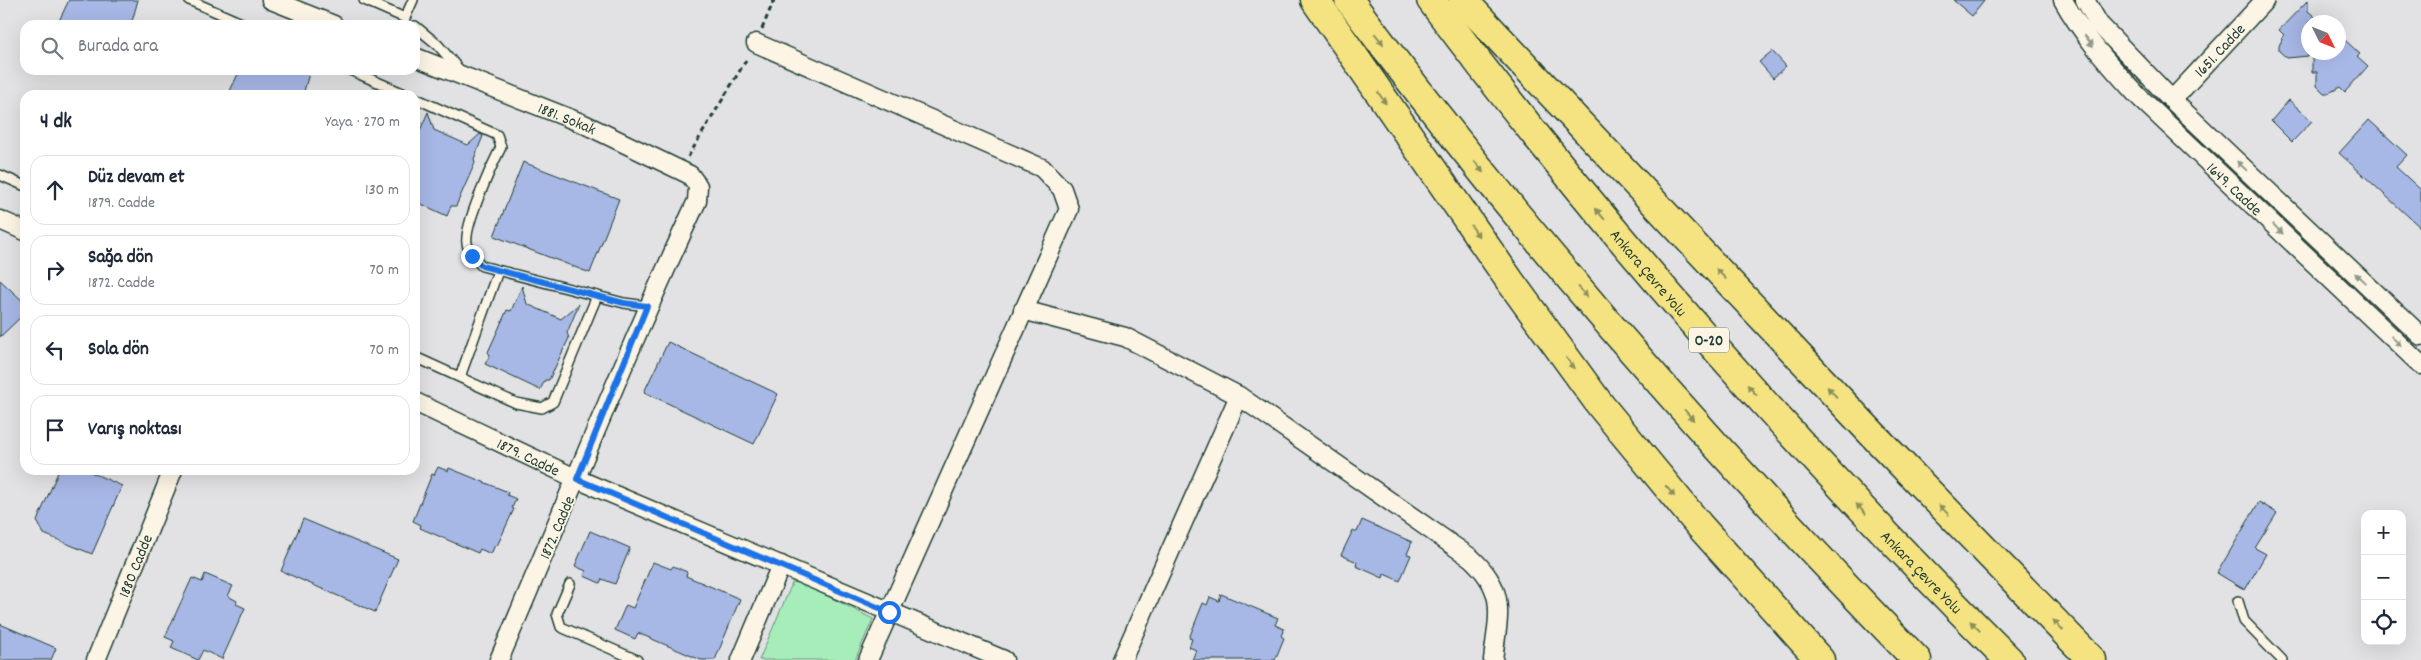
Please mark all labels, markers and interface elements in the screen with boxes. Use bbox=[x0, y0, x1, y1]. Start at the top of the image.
north arrow bbox=[2301, 15, 2346, 60]
street label: 1651. Cadde bbox=[2190, 19, 2252, 83]
search box bbox=[20, 20, 420, 75]
one-way arrow bbox=[1374, 32, 1384, 46]
icon: search bbox=[38, 34, 66, 62]
text: Burada ara bbox=[78, 34, 158, 61]
one-way arrow bbox=[2083, 34, 2094, 47]
one-way arrow bbox=[1377, 91, 1387, 105]
street label: 1881. Sokak bbox=[534, 98, 599, 142]
text: 4 dk bbox=[40, 108, 72, 138]
text: Yaya · 270 m bbox=[325, 111, 400, 134]
street label: 1649. Cadde bbox=[2200, 158, 2266, 222]
one-way arrow bbox=[1474, 160, 1485, 173]
one-way arrow bbox=[2237, 160, 2249, 172]
text: Düz devam et bbox=[88, 165, 184, 192]
icon: ahead bbox=[41, 176, 69, 204]
text: 130 m bbox=[365, 179, 399, 202]
text: 1879. Cadde bbox=[88, 192, 155, 215]
one-way arrow bbox=[1594, 207, 1605, 220]
one-way arrow bbox=[2272, 223, 2284, 235]
one-way arrow bbox=[1470, 224, 1480, 238]
street label: Ankara Çevre Yolu bbox=[1603, 225, 1692, 323]
text: Sağa dön bbox=[88, 245, 153, 272]
route end bbox=[461, 245, 484, 268]
icon: right bbox=[41, 256, 69, 284]
text: 70 m bbox=[369, 259, 399, 282]
one-way arrow bbox=[1715, 268, 1727, 280]
text: 1872. Cadde bbox=[88, 272, 155, 295]
one-way arrow bbox=[2355, 272, 2367, 284]
one-way arrow bbox=[1577, 285, 1589, 297]
road number: O-20 bbox=[1689, 328, 1729, 352]
one-way arrow bbox=[2390, 335, 2402, 347]
icon: left bbox=[41, 336, 69, 364]
text: Sola dön bbox=[88, 337, 149, 364]
text: 70 m bbox=[369, 339, 399, 362]
one-way arrow bbox=[1564, 356, 1575, 369]
one-way arrow bbox=[1746, 383, 1757, 396]
one-way arrow bbox=[1826, 386, 1838, 398]
one-way arrow bbox=[1683, 409, 1694, 422]
icon: arrive bbox=[41, 416, 69, 444]
text: Varış noktası bbox=[88, 417, 182, 444]
street label: 1879. Cadde bbox=[492, 434, 563, 483]
one-way arrow bbox=[1664, 485, 1675, 497]
street label: 1872. Cadde bbox=[535, 493, 582, 563]
one-way arrow bbox=[1855, 504, 1867, 516]
one-way arrow bbox=[1938, 504, 1950, 516]
map controls bbox=[2361, 510, 2406, 645]
button: + bbox=[2361, 510, 2406, 555]
street label: Ankara Çevre Yolu bbox=[1874, 526, 1966, 620]
street label: 1880 Cadde bbox=[114, 531, 160, 601]
button: − bbox=[2361, 555, 2406, 600]
button: locate bbox=[2361, 600, 2406, 645]
route start bbox=[878, 601, 901, 624]
one-way arrow bbox=[1969, 620, 1981, 632]
one-way arrow bbox=[2052, 620, 2064, 632]

